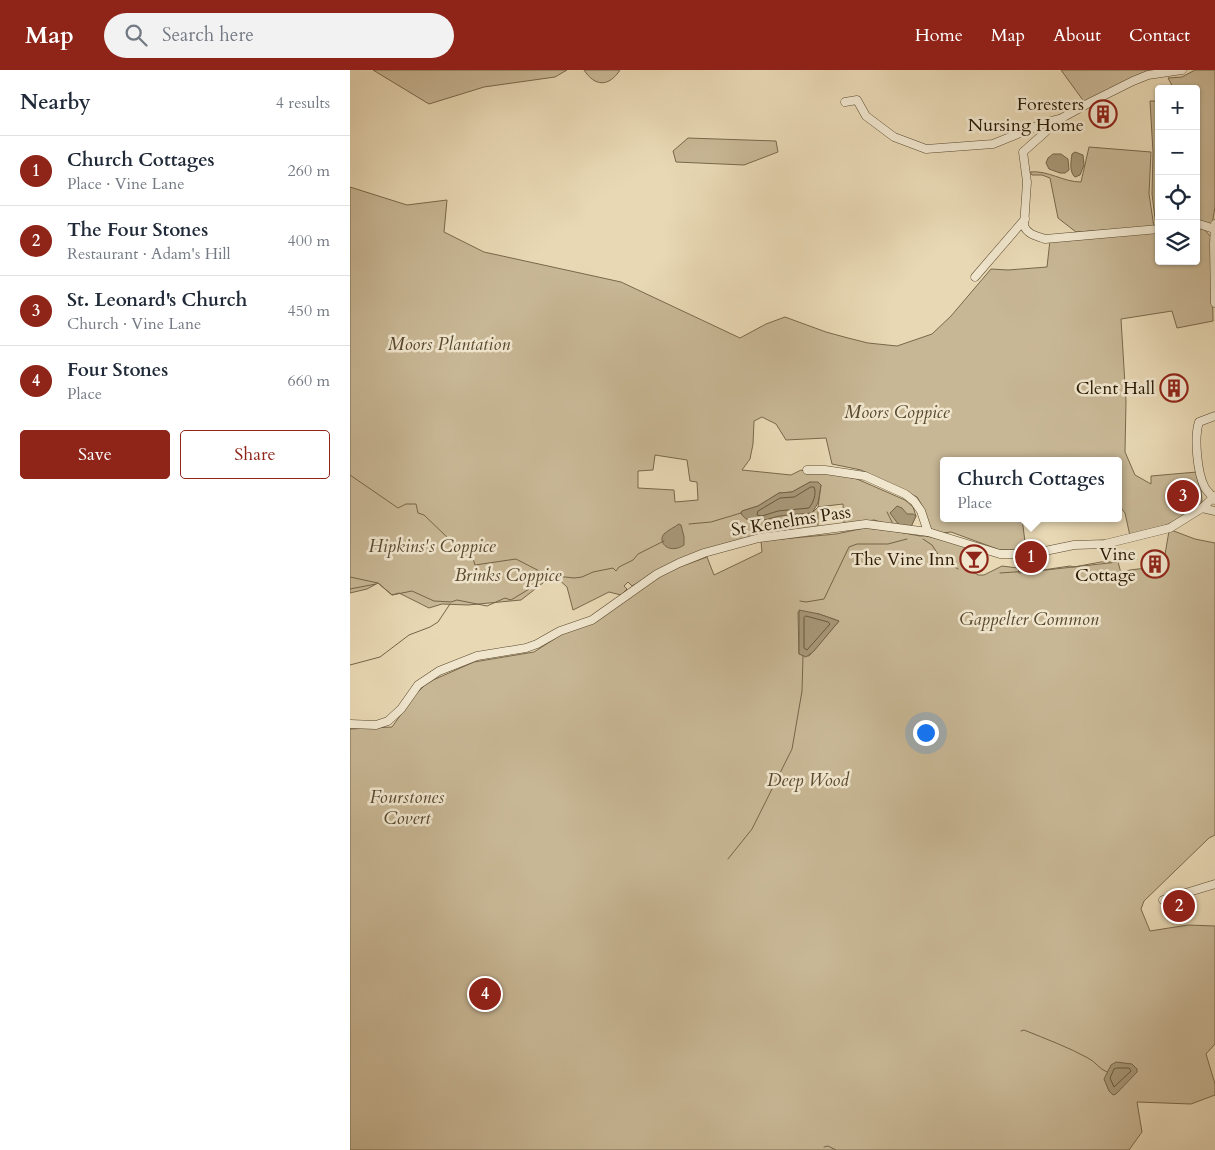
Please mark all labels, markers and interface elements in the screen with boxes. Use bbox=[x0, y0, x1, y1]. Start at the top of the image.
search box bbox=[104, 13, 454, 58]
text: Map bbox=[25, 19, 74, 52]
icon: search bbox=[122, 21, 150, 49]
text: Search here bbox=[162, 22, 254, 48]
text: Home bbox=[915, 23, 963, 48]
text: Map bbox=[991, 23, 1025, 48]
text: About bbox=[1053, 23, 1101, 48]
text: Contact bbox=[1129, 23, 1190, 48]
map controls bbox=[1155, 85, 1200, 265]
button: + bbox=[1155, 85, 1200, 130]
text: Nearby bbox=[20, 88, 91, 117]
text: 4 results bbox=[276, 92, 330, 114]
place label: Foresters Nursing Home bbox=[968, 92, 1084, 138]
building icon: Foresters Nursing Home bbox=[1088, 99, 1118, 129]
button: − bbox=[1155, 130, 1200, 175]
text: Church Cottages bbox=[67, 147, 215, 173]
text: 1 bbox=[32, 160, 40, 182]
text: 260 m bbox=[288, 160, 330, 182]
text: Place · Vine Lane bbox=[67, 173, 185, 195]
button: locate bbox=[1155, 175, 1200, 220]
text: The Four Stones bbox=[67, 217, 208, 243]
button: layers bbox=[1155, 220, 1200, 265]
text: 2 bbox=[32, 230, 40, 252]
text: 400 m bbox=[288, 230, 330, 252]
text: Restaurant · Adam's Hill bbox=[67, 243, 231, 265]
text: St. Leonard's Church bbox=[67, 287, 247, 313]
text: 3 bbox=[32, 300, 40, 322]
text: 450 m bbox=[288, 300, 330, 322]
text: Church · Vine Lane bbox=[67, 313, 201, 335]
park label: Moors Plantation bbox=[388, 332, 510, 357]
text: Four Stones bbox=[67, 357, 168, 383]
text: 4 bbox=[32, 370, 40, 392]
text: 660 m bbox=[288, 370, 330, 392]
building icon: Clent Hall bbox=[1159, 373, 1189, 403]
place label: Clent Hall bbox=[1076, 376, 1155, 401]
text: Place bbox=[67, 383, 102, 405]
park label: Moors Coppice bbox=[844, 400, 951, 425]
button: Save bbox=[20, 430, 170, 479]
button: Share bbox=[180, 430, 330, 479]
popup bbox=[940, 457, 1122, 522]
text: Church Cottages bbox=[957, 466, 1105, 492]
pin: 3 bbox=[1167, 477, 1199, 515]
text: Place bbox=[957, 492, 992, 514]
street label: St Kenelms Pass bbox=[729, 499, 853, 543]
park label: Hipkins's Coppice bbox=[368, 534, 497, 559]
pin: 1 bbox=[1015, 538, 1047, 576]
place label: Vine Cottage bbox=[1075, 542, 1136, 588]
bar icon: The Vine Inn bbox=[959, 544, 989, 574]
place label: The Vine Inn bbox=[851, 547, 956, 572]
building icon: Vine Cottage bbox=[1140, 549, 1170, 579]
park label: Brinks Coppice bbox=[455, 563, 562, 588]
park label: Gappelter Common bbox=[959, 607, 1099, 632]
your location bbox=[913, 720, 939, 746]
park label: Deep Wood bbox=[767, 768, 850, 793]
park label: Fourstones Covert bbox=[370, 785, 444, 831]
pin: 2 bbox=[1163, 887, 1195, 925]
pin: 4 bbox=[469, 975, 501, 1013]

